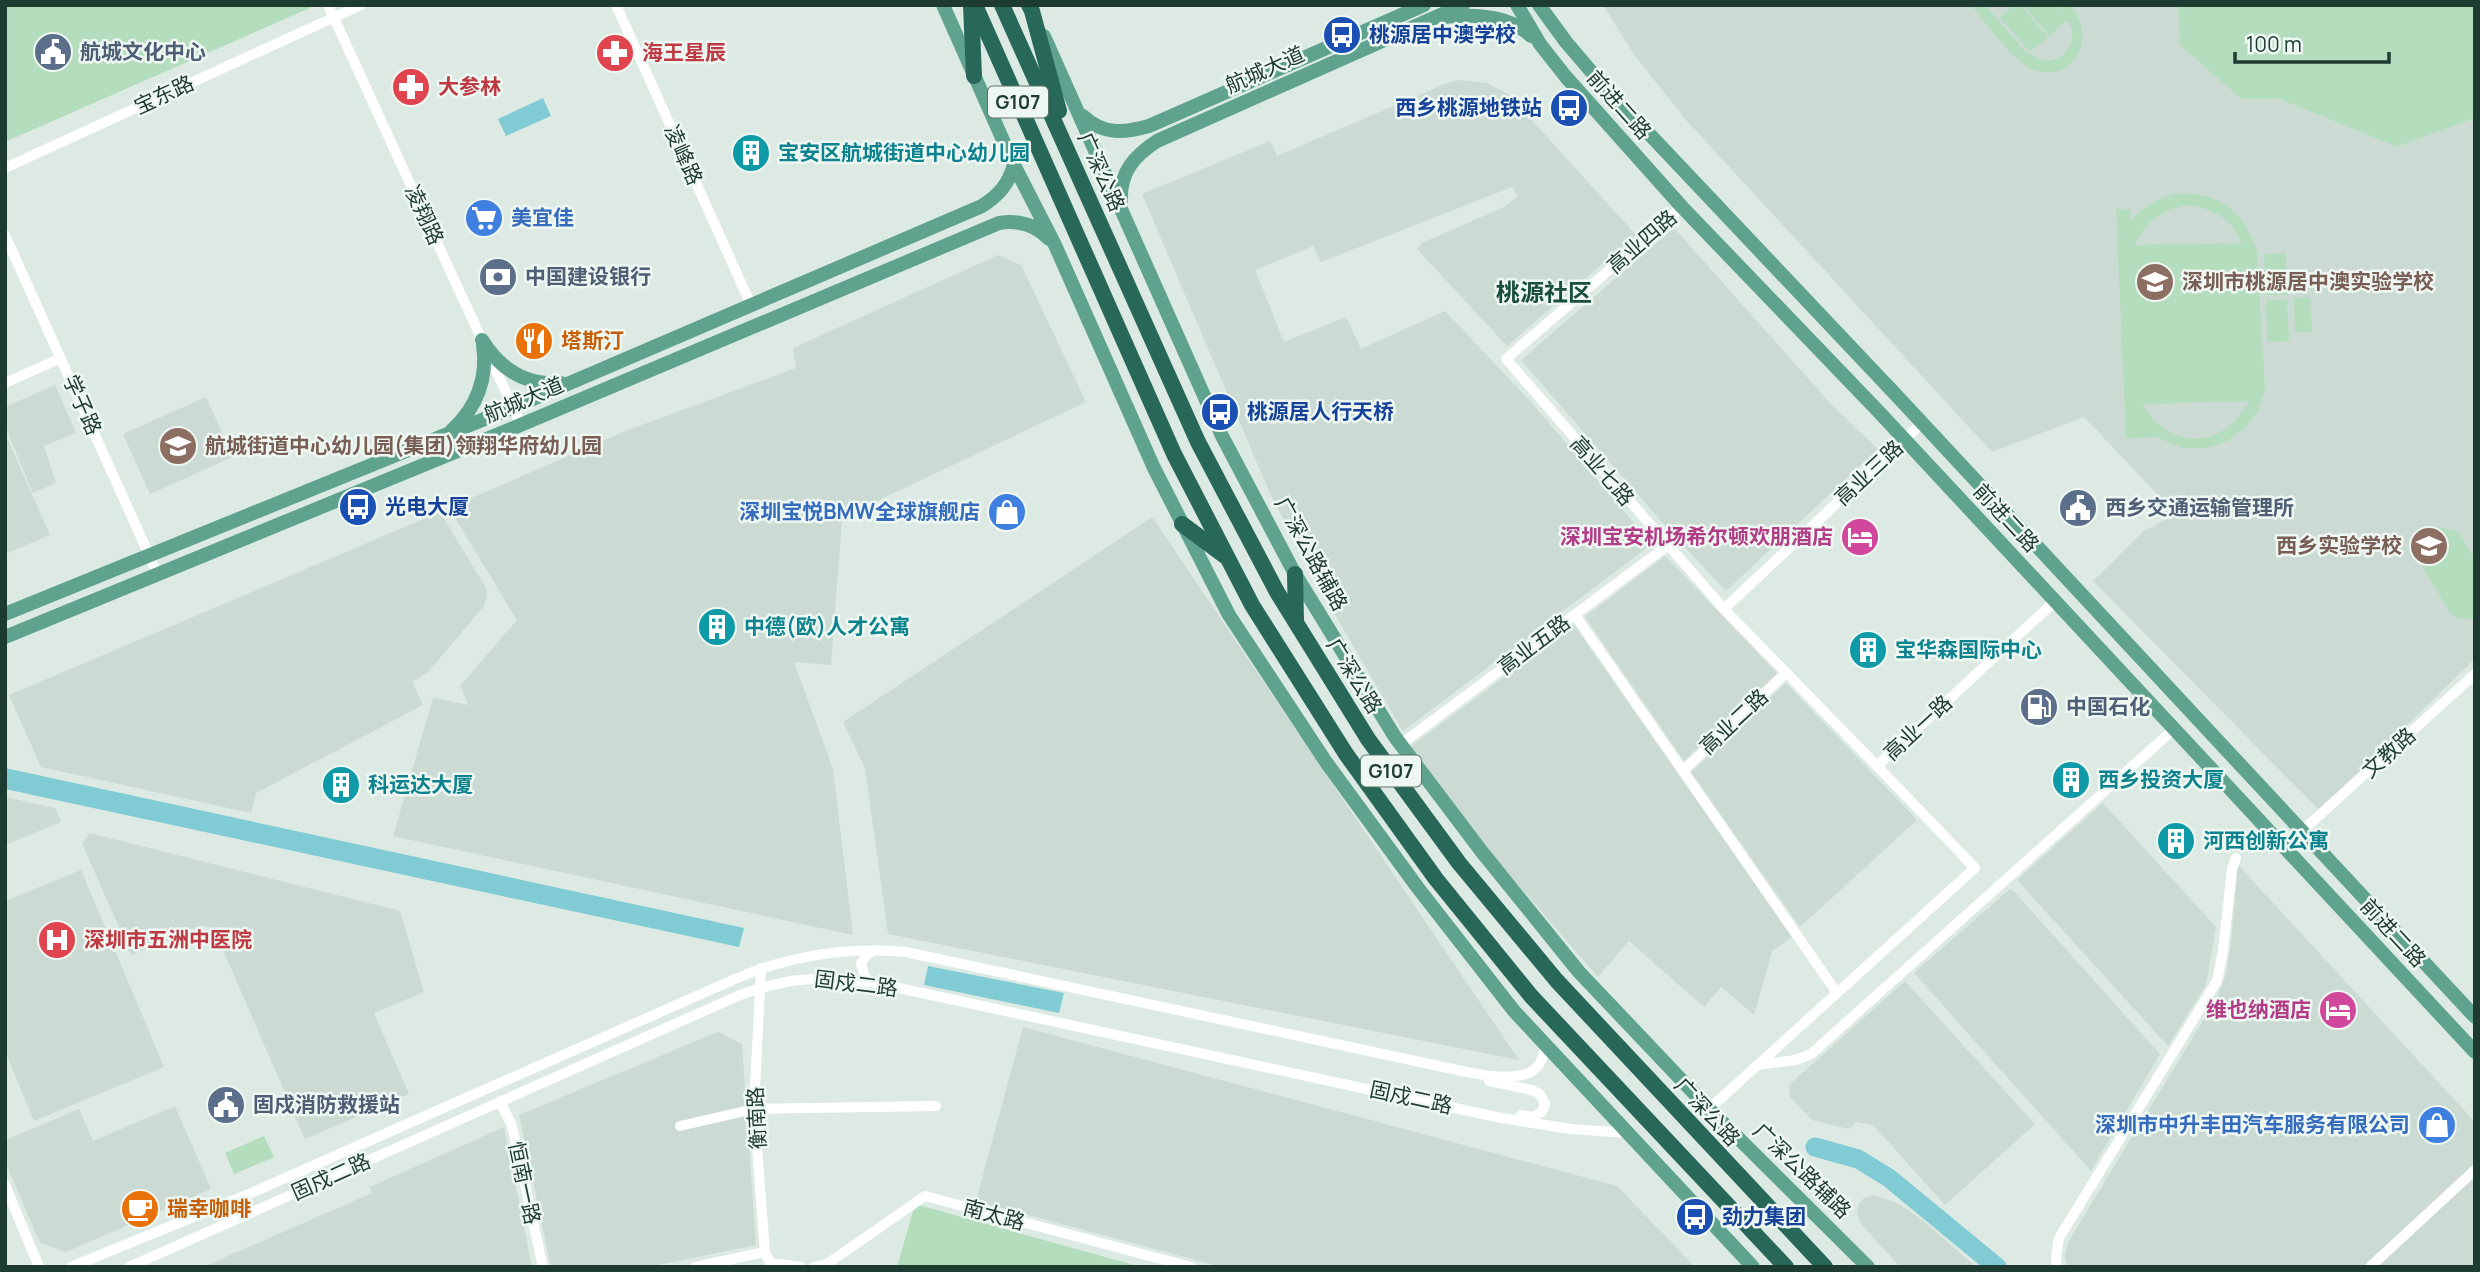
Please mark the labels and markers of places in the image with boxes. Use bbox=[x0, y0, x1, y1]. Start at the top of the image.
bus stop icon: 桃源居中澳学校 bbox=[1321, 14, 1363, 56]
place label: 桃源居中澳学校 bbox=[1369, 20, 1516, 48]
public building icon: 航城文化中心 bbox=[32, 31, 74, 73]
pharmacy icon: 海王星辰 bbox=[594, 32, 636, 74]
place label: 航城文化中心 bbox=[80, 37, 206, 65]
place label: 海王星辰 bbox=[642, 38, 726, 66]
pharmacy icon: 大参林 bbox=[390, 66, 432, 108]
place label: 大参林 bbox=[438, 72, 501, 100]
bus stop icon: 西乡桃源地铁站 bbox=[1548, 87, 1590, 129]
place label: 西乡桃源地铁站 bbox=[1395, 93, 1542, 121]
building icon: 宝安区航城街道中心幼儿园 bbox=[730, 132, 772, 174]
place label: 宝安区航城街道中心幼儿园 bbox=[778, 138, 1030, 166]
supermarket icon: 美宜佳 bbox=[463, 197, 505, 239]
place label: 美宜佳 bbox=[511, 203, 574, 231]
bank icon: 中国建设银行 bbox=[477, 256, 519, 298]
school or university icon: 深圳市桃源居中澳实验学校 bbox=[2134, 261, 2176, 303]
place label: 中国建设银行 bbox=[525, 262, 651, 290]
place label: 深圳市桃源居中澳实验学校 bbox=[2182, 267, 2434, 295]
restaurant icon: 塔斯汀 bbox=[513, 320, 555, 362]
place label: 塔斯汀 bbox=[561, 326, 624, 354]
bus stop icon: 桃源居人行天桥 bbox=[1199, 391, 1241, 433]
place label: 桃源居人行天桥 bbox=[1247, 397, 1394, 425]
school or university icon: 航城街道中心幼儿园(集团)领翔华府幼儿园 bbox=[157, 425, 199, 467]
place label: 航城街道中心幼儿园(集团)领翔华府幼儿园 bbox=[205, 431, 602, 459]
bus stop icon: 光电大厦 bbox=[337, 486, 379, 528]
public building icon: 西乡交通运输管理所 bbox=[2057, 487, 2099, 529]
shop icon: 深圳宝悦BMW全球旗舰店 bbox=[986, 491, 1028, 533]
place label: 光电大厦 bbox=[385, 492, 469, 520]
place label: 西乡交通运输管理所 bbox=[2105, 493, 2294, 521]
place label: 深圳宝悦BMW全球旗舰店 bbox=[739, 497, 980, 525]
hotel icon: 深圳宝安机场希尔顿欢朋酒店 bbox=[1839, 516, 1881, 558]
place label: 深圳宝安机场希尔顿欢朋酒店 bbox=[1560, 522, 1833, 550]
school or university icon: 西乡实验学校 bbox=[2408, 525, 2450, 567]
place label: 西乡实验学校 bbox=[2276, 531, 2402, 559]
building icon: 中德(欧)人才公寓 bbox=[696, 606, 738, 648]
place label: 中德(欧)人才公寓 bbox=[744, 612, 910, 640]
building icon: 宝华森国际中心 bbox=[1847, 629, 1889, 671]
place label: 宝华森国际中心 bbox=[1895, 635, 2042, 663]
fuel station icon: 中国石化 bbox=[2018, 686, 2060, 728]
place label: 中国石化 bbox=[2066, 692, 2150, 720]
building icon: 西乡投资大厦 bbox=[2050, 759, 2092, 801]
building icon: 科运达大厦 bbox=[320, 764, 362, 806]
place label: 西乡投资大厦 bbox=[2098, 765, 2224, 793]
place label: 科运达大厦 bbox=[368, 770, 473, 798]
building icon: 河西创新公寓 bbox=[2155, 820, 2197, 862]
place label: 河西创新公寓 bbox=[2203, 826, 2329, 854]
hospital icon: 深圳市五洲中医院 bbox=[36, 919, 78, 961]
place label: 深圳市五洲中医院 bbox=[84, 925, 252, 953]
hotel icon: 维也纳酒店 bbox=[2317, 989, 2359, 1031]
place label: 维也纳酒店 bbox=[2206, 995, 2311, 1023]
public building icon: 固戍消防救援站 bbox=[205, 1084, 247, 1126]
place label: 固戍消防救援站 bbox=[253, 1090, 400, 1118]
shop icon: 深圳市中升丰田汽车服务有限公司 bbox=[2416, 1104, 2458, 1146]
place label: 深圳市中升丰田汽车服务有限公司 bbox=[2095, 1110, 2410, 1138]
cafe icon: 瑞幸咖啡 bbox=[119, 1188, 161, 1230]
place label: 瑞幸咖啡 bbox=[167, 1194, 251, 1222]
bus stop icon: 劲力集团 bbox=[1674, 1196, 1716, 1238]
place label: 劲力集团 bbox=[1722, 1202, 1806, 1230]

